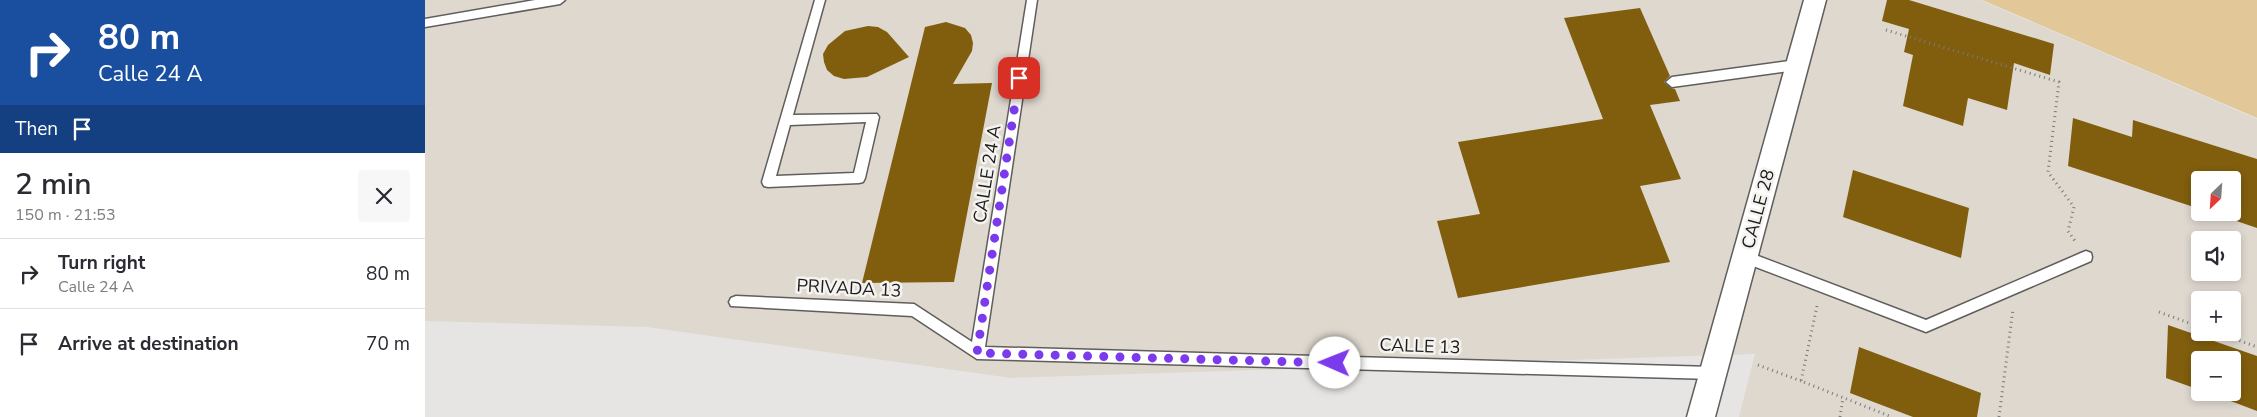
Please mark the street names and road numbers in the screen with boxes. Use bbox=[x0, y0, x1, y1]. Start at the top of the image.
street label: CALLE 24 A bbox=[967, 123, 1007, 225]
street label: CALLE 28 bbox=[1736, 167, 1780, 251]
street label: PRIVADA 13 bbox=[796, 273, 902, 303]
street label: CALLE 13 bbox=[1379, 333, 1461, 359]

